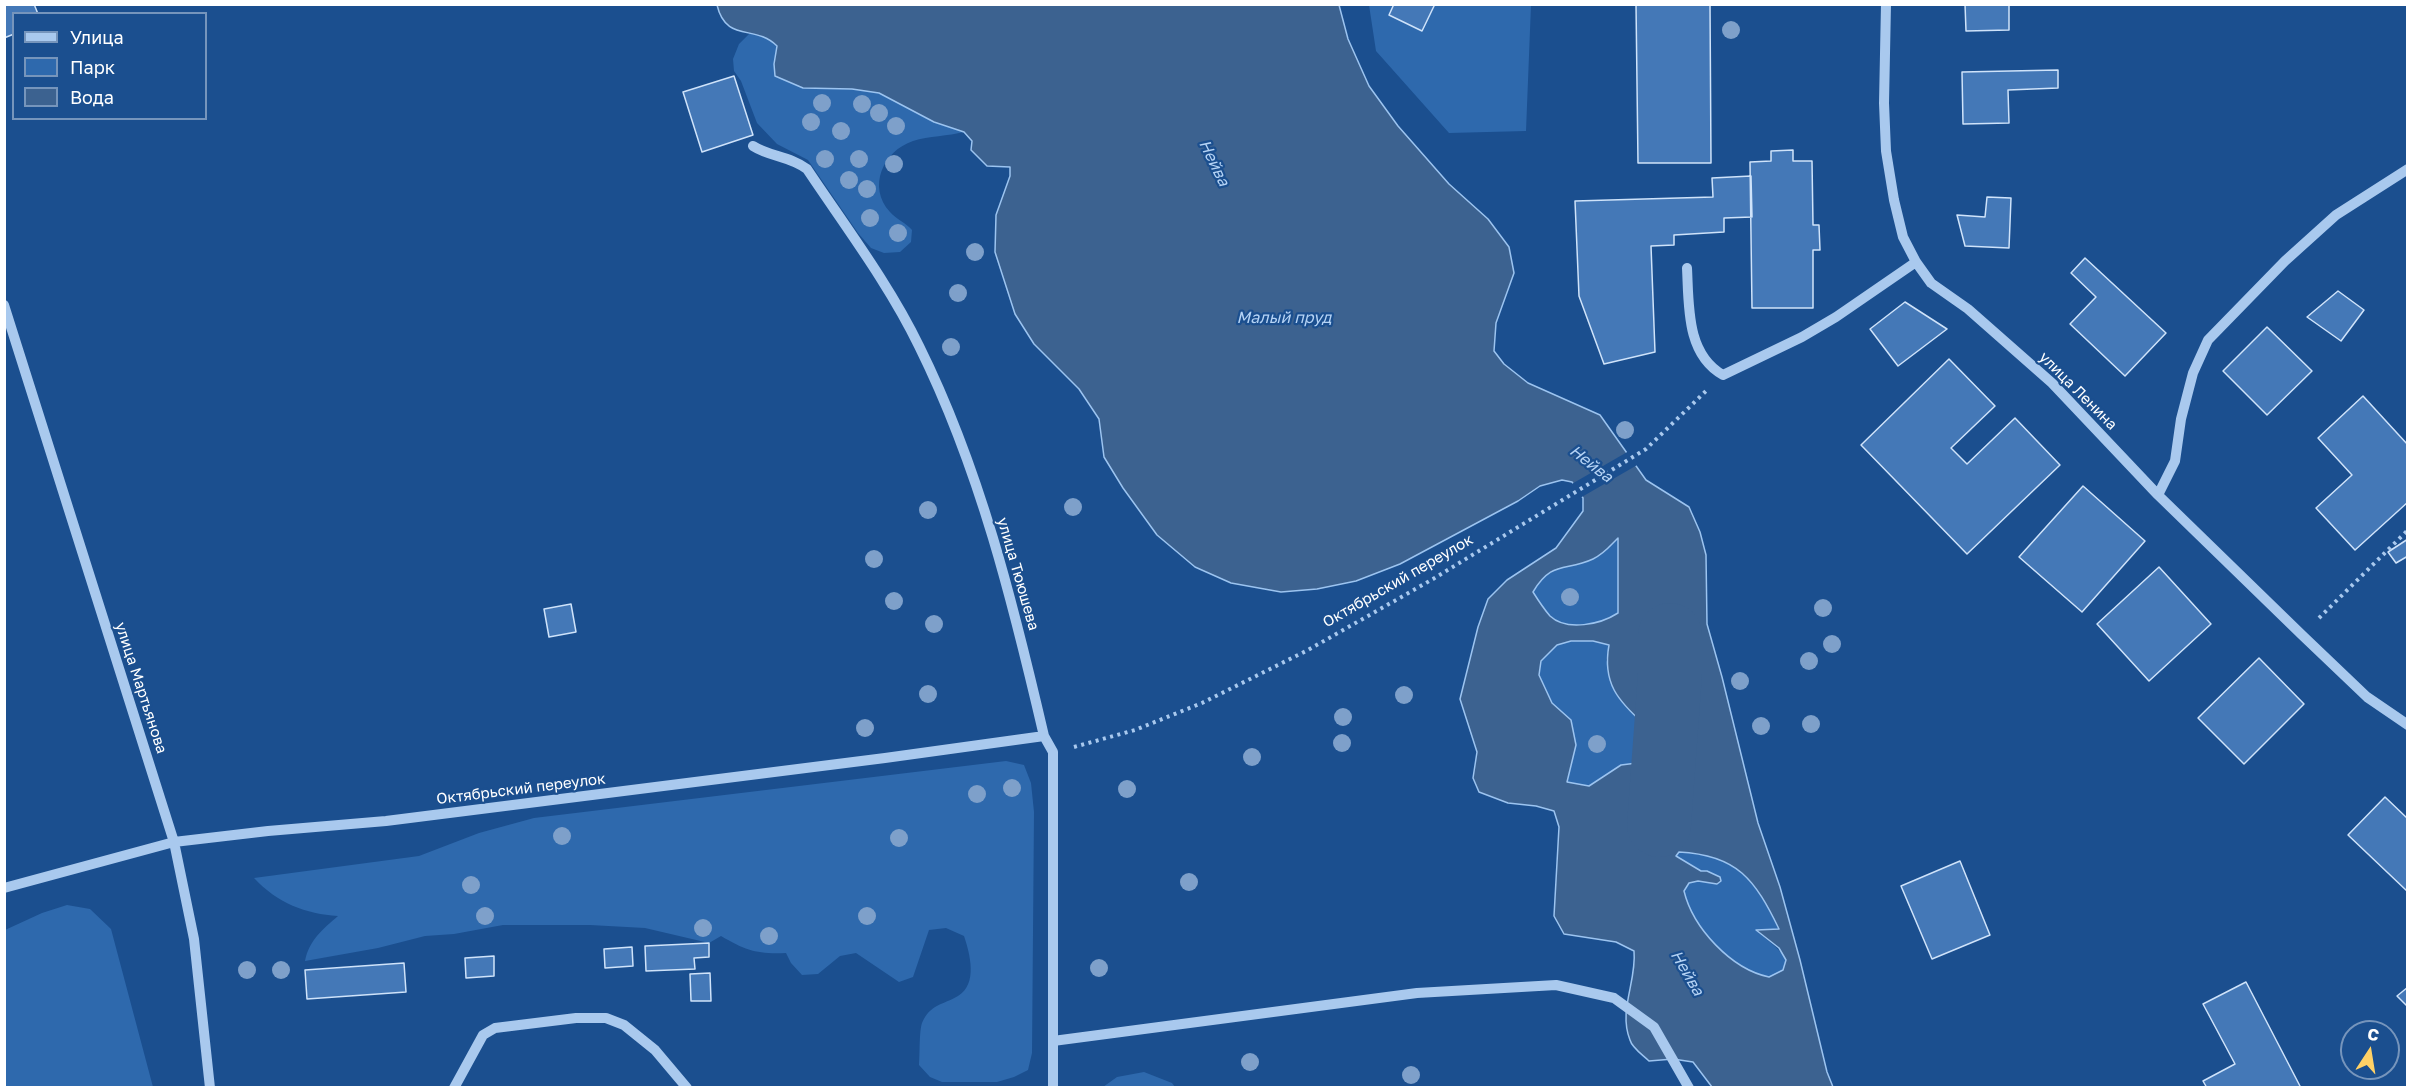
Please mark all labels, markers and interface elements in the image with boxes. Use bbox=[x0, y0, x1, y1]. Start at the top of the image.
legend bbox=[12, 12, 207, 120]
text: Улица bbox=[70, 26, 124, 48]
text: Парк bbox=[70, 56, 115, 78]
text: Вода bbox=[70, 86, 114, 108]
water label: Нейва bbox=[1195, 137, 1233, 189]
water label: Малый пруд bbox=[1237, 308, 1331, 328]
street label: улица Ленина bbox=[2035, 348, 2121, 434]
water label: Нейва bbox=[1566, 441, 1616, 487]
street label: улица Тююшева bbox=[993, 515, 1043, 633]
street label: Октябрьский переулок bbox=[1320, 531, 1476, 631]
street label: улица Мартьянова bbox=[111, 620, 171, 756]
street label: Октябрьский переулок bbox=[435, 770, 607, 808]
water label: Нейва bbox=[1666, 947, 1708, 999]
north arrow bbox=[2340, 1020, 2400, 1080]
text: С bbox=[2366, 1023, 2381, 1045]

